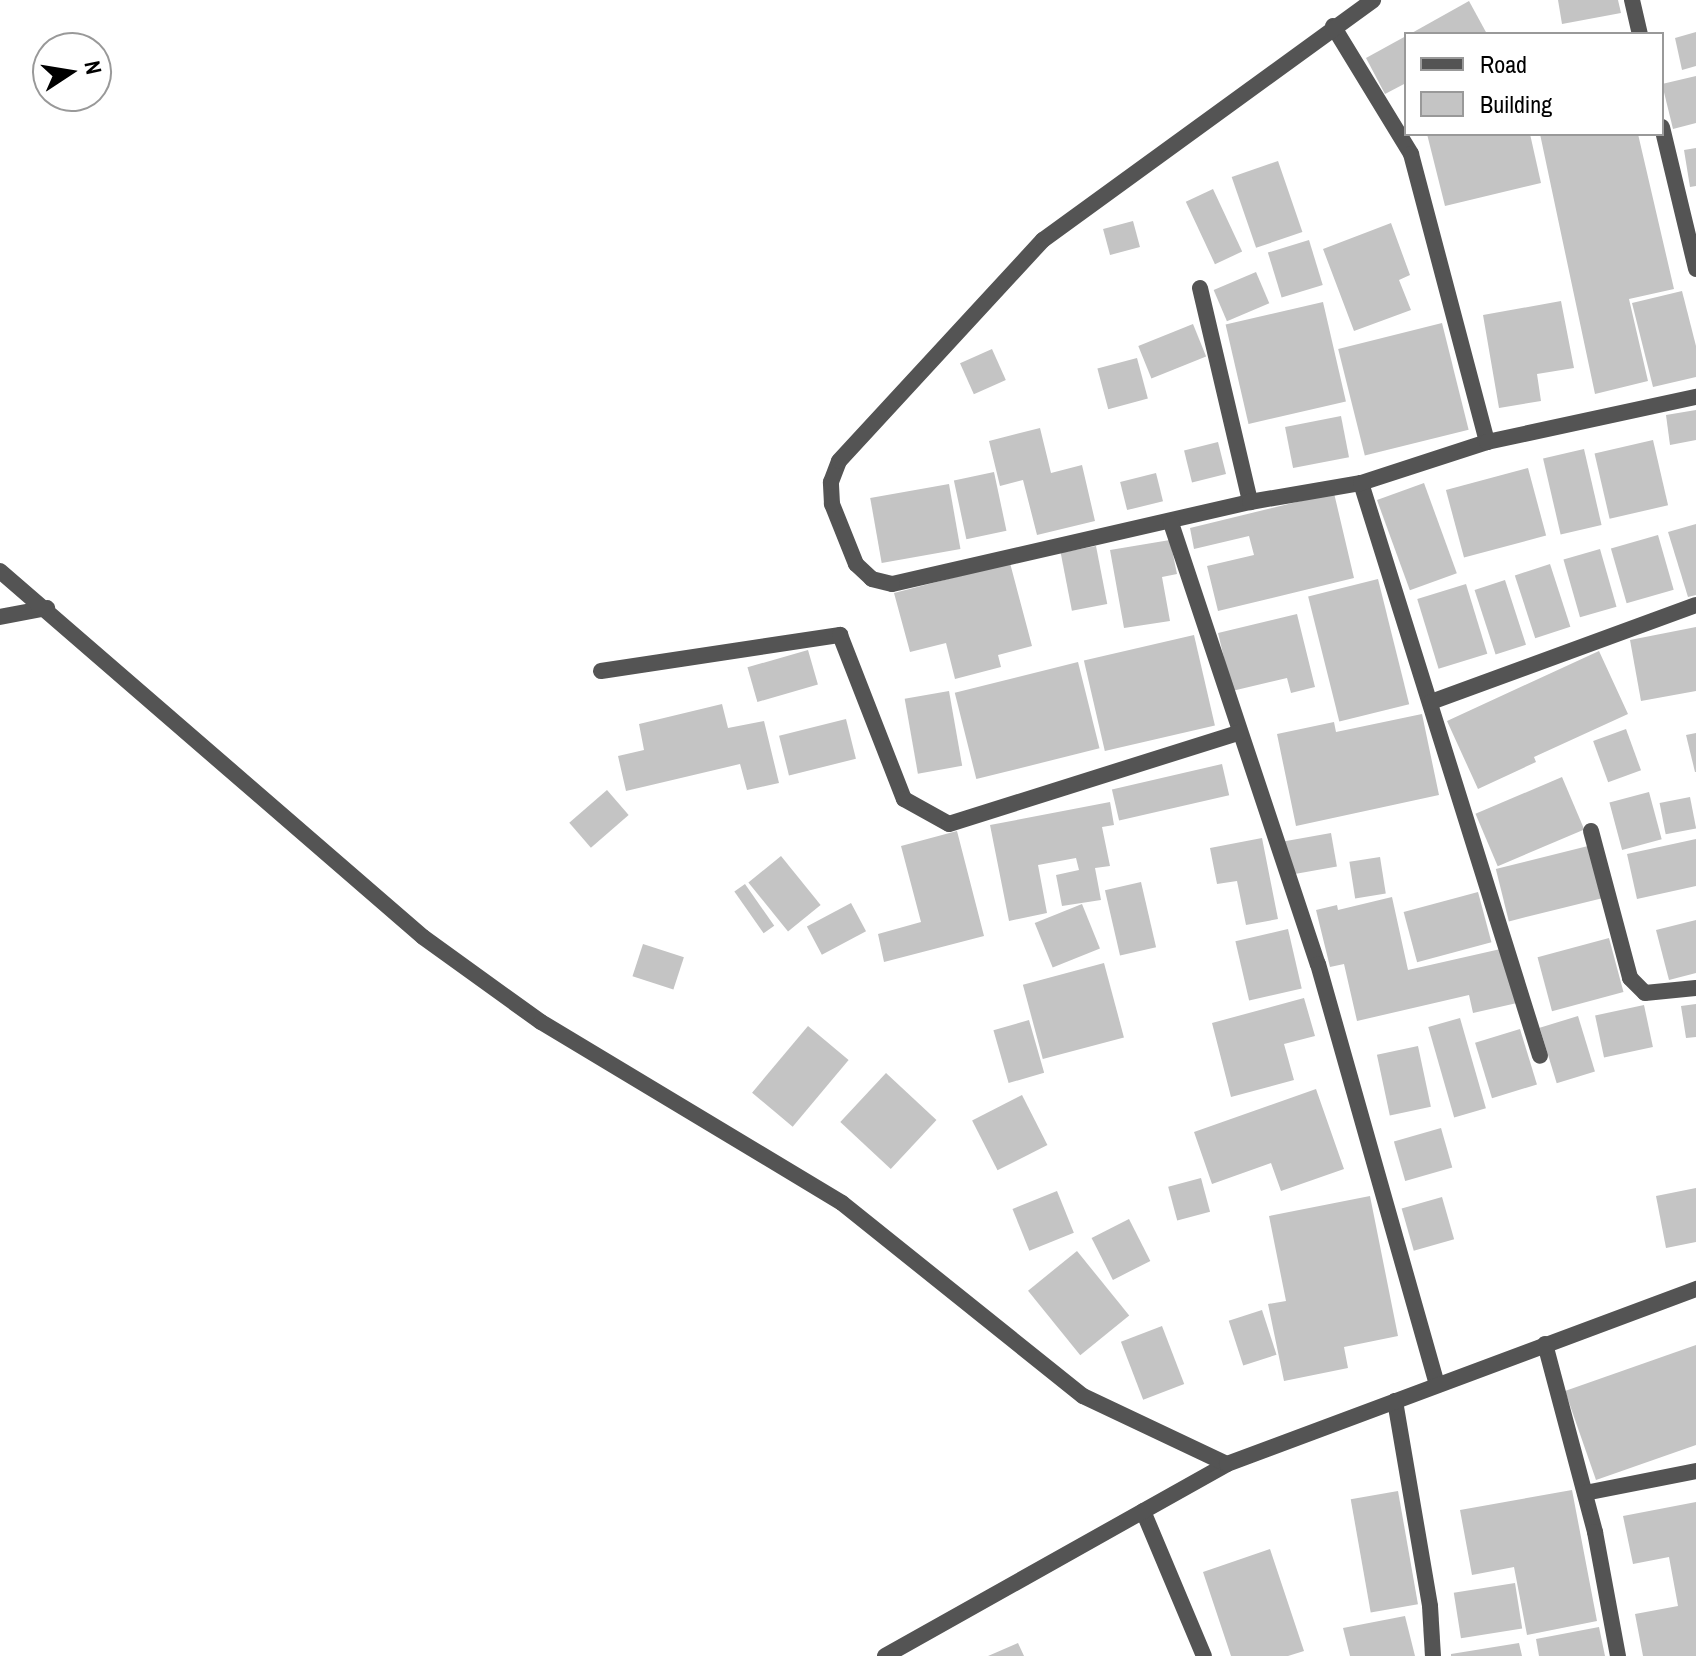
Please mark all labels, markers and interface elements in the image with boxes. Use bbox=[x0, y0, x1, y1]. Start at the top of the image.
north arrow bbox=[32, 32, 112, 112]
legend bbox=[1404, 32, 1664, 136]
text: Road bbox=[1480, 48, 1527, 80]
text: N bbox=[77, 58, 110, 77]
text: Building bbox=[1480, 88, 1552, 120]

